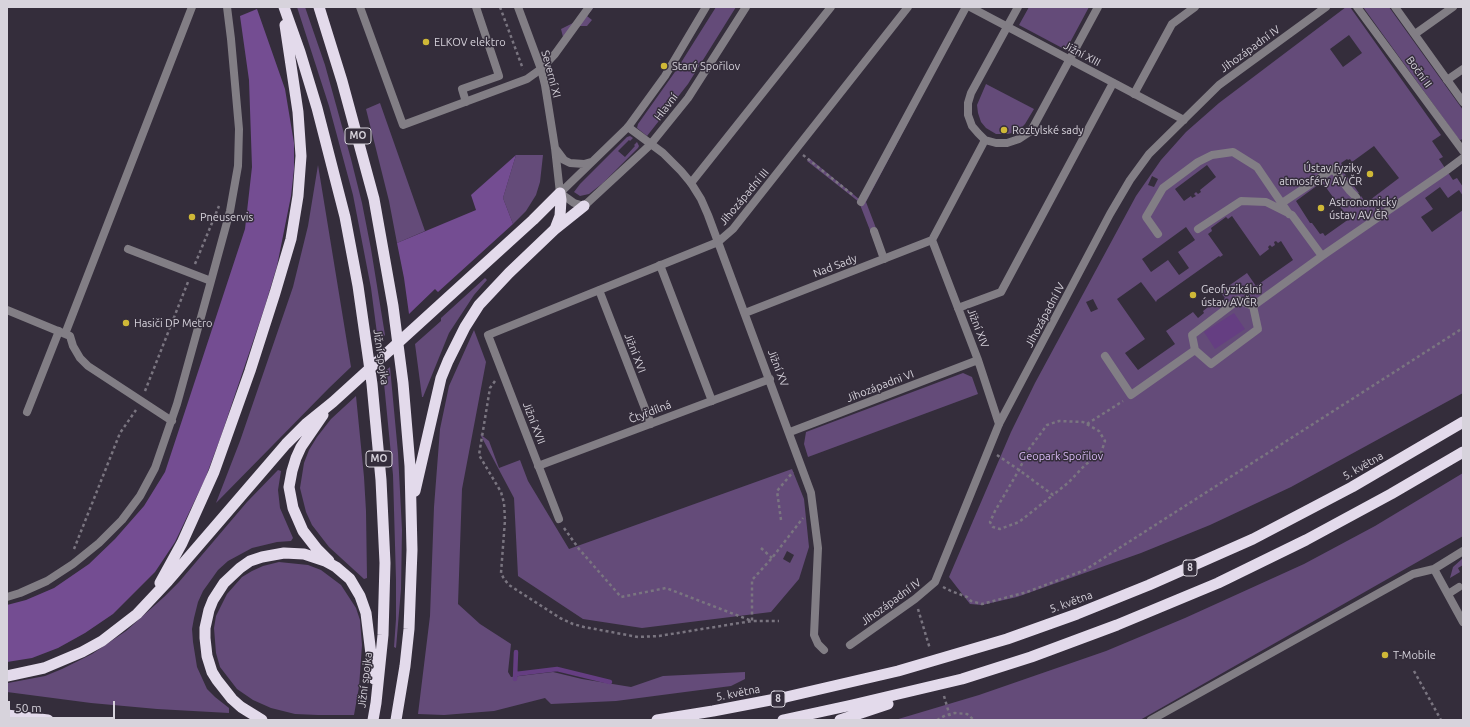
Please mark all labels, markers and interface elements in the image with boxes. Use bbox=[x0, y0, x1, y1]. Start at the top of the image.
street label: Jihozápadní IV bbox=[1217, 23, 1283, 75]
place label: ELKOV elektro bbox=[434, 35, 506, 49]
marker: ELKOV elektro bbox=[421, 37, 431, 47]
street label: Jižní XIII bbox=[1061, 39, 1103, 69]
street label: Severní XI bbox=[538, 49, 564, 99]
street label: Boční II bbox=[1403, 54, 1435, 90]
place label: Starý Spořilov bbox=[672, 59, 740, 73]
marker: Starý Spořilov bbox=[659, 61, 669, 71]
street label: Hlavní bbox=[651, 91, 681, 123]
place label: Roztylské sady bbox=[1012, 123, 1084, 137]
marker: Roztylské sady bbox=[999, 125, 1009, 135]
road number: MO bbox=[345, 128, 371, 144]
place label: Ústav fyziky atmosféry AV ČR bbox=[1279, 161, 1362, 187]
street label: Jihozápadní III bbox=[716, 166, 772, 228]
marker: Ústav fyziky atmosféry AV ČR bbox=[1365, 169, 1375, 179]
place label: Astronomický ústav AV ČR bbox=[1329, 195, 1397, 221]
marker: Astronomický ústav AV ČR bbox=[1316, 203, 1326, 213]
place label: Pneuservis bbox=[200, 210, 253, 224]
marker: Pneuservis bbox=[187, 212, 197, 222]
street label: Nad Sady bbox=[811, 252, 859, 280]
street label: Jihozápadní IV bbox=[1022, 280, 1068, 350]
place label: Geofyzikální ústav AVČR bbox=[1201, 282, 1261, 308]
marker: Geofyzikální ústav AVČR bbox=[1188, 290, 1198, 300]
street label: Jižní XIV bbox=[964, 306, 992, 350]
place label: Hasiči DP Metro bbox=[134, 316, 212, 330]
marker: Hasiči DP Metro bbox=[121, 318, 131, 328]
street label: Jižní spojka bbox=[371, 328, 391, 386]
street label: Jižní XVI bbox=[621, 331, 649, 375]
street label: Jižní XV bbox=[765, 348, 791, 388]
street label: Jihozápadni VI bbox=[844, 367, 916, 405]
street label: Čtyřdílná bbox=[627, 398, 673, 426]
street label: Jižní XVII bbox=[520, 400, 548, 446]
park label: Geopark Spořilov bbox=[1019, 449, 1103, 463]
street label: 5. května bbox=[1340, 449, 1386, 483]
road number: MO bbox=[366, 451, 392, 467]
road number: 8 bbox=[1183, 560, 1197, 576]
street label: Jihozápadní IV bbox=[858, 576, 924, 628]
street label: 5. května bbox=[1048, 588, 1094, 616]
place label: T-Mobile bbox=[1393, 648, 1436, 662]
marker: T-Mobile bbox=[1380, 650, 1390, 660]
street label: Jižní spojka bbox=[355, 651, 375, 709]
street label: 5. května bbox=[715, 682, 761, 704]
road number: 8 bbox=[771, 691, 785, 707]
scale bar bbox=[10, 693, 117, 719]
text: 50 m bbox=[15, 701, 42, 714]

